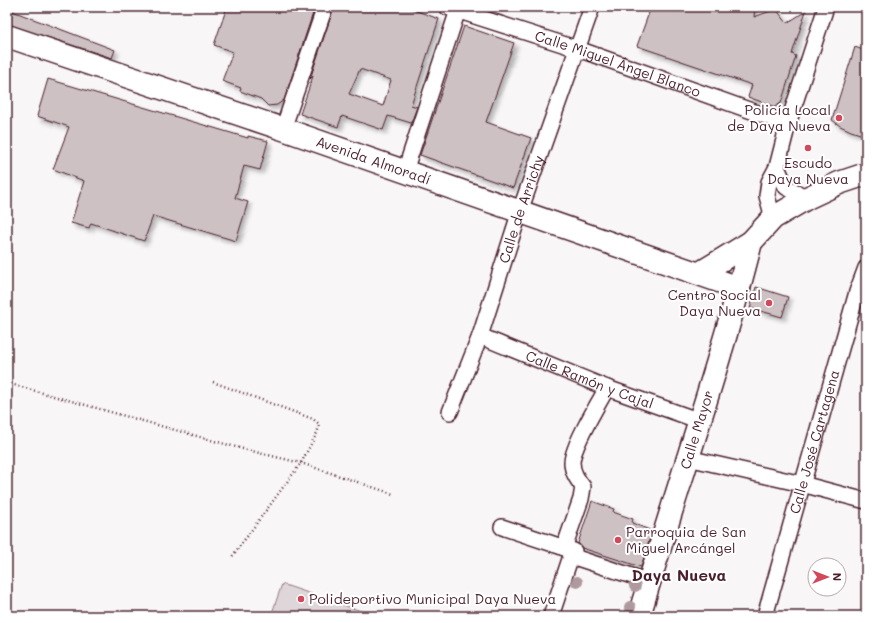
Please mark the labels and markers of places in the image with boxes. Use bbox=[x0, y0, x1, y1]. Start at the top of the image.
place label: Policía Local de Daya Nueva bbox=[727, 100, 831, 135]
marker: Policía Local de Daya Nueva bbox=[834, 113, 844, 123]
marker: Escudo Daya Nueva bbox=[803, 143, 813, 153]
place label: Escudo Daya Nueva bbox=[767, 153, 849, 188]
place label: Centro Social Daya Nueva bbox=[668, 285, 761, 320]
marker: Centro Social Daya Nueva bbox=[764, 298, 774, 308]
place label: Parroquia de San Miguel Arcángel bbox=[626, 522, 746, 557]
marker: Parroquia de San Miguel Arcángel bbox=[613, 535, 623, 545]
place label: Polideportivo Municipal Daya Nueva bbox=[309, 589, 556, 608]
marker: Polideportivo Municipal Daya Nueva bbox=[296, 594, 306, 604]

